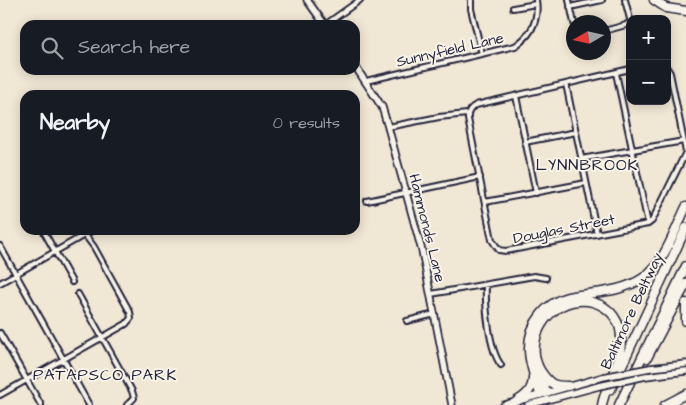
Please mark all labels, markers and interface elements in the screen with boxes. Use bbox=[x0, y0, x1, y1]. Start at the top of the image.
north arrow bbox=[566, 15, 611, 60]
map controls bbox=[626, 15, 671, 105]
button: + bbox=[626, 15, 671, 60]
search box bbox=[20, 20, 360, 75]
street label: Sunnyfield Lane bbox=[394, 27, 506, 74]
icon: search bbox=[38, 34, 66, 62]
text: Search here bbox=[78, 34, 190, 61]
button: − bbox=[626, 60, 671, 105]
text: Nearby bbox=[40, 108, 110, 137]
text: 0 results bbox=[273, 112, 340, 134]
district label: LYNNBROOK bbox=[536, 154, 638, 176]
street label: Hammonds Lane bbox=[403, 172, 451, 284]
street label: Douglas Street bbox=[511, 209, 617, 250]
street label: Baltimore Beltway bbox=[596, 249, 669, 373]
district label: PATAPSCO PARK bbox=[33, 364, 177, 386]

